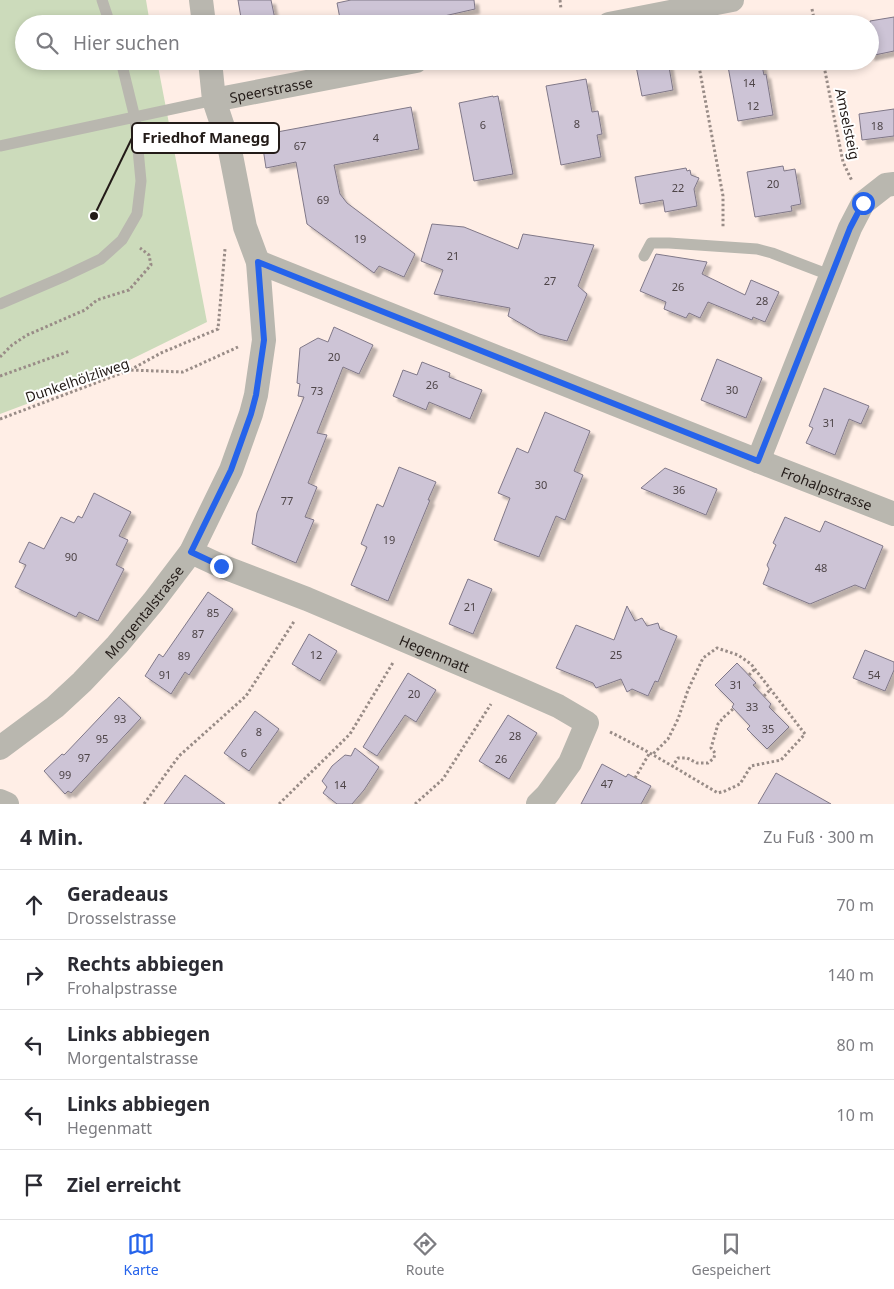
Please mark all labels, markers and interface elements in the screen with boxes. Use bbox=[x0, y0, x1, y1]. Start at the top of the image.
search box bbox=[15, 15, 879, 70]
icon: search bbox=[33, 29, 61, 57]
text: Hier suchen bbox=[73, 30, 180, 56]
street label: Speerstrasse bbox=[228, 72, 314, 106]
house number: 14 bbox=[743, 75, 756, 90]
street label: Amselsteig bbox=[831, 87, 865, 161]
house number: 12 bbox=[747, 98, 759, 113]
house number: 8 bbox=[574, 116, 580, 131]
house number: 6 bbox=[480, 117, 486, 132]
house number: 18 bbox=[871, 118, 883, 133]
callout: Friedhof Manegg bbox=[132, 123, 279, 153]
text: Friedhof Manegg bbox=[142, 127, 270, 147]
house number: 4 bbox=[373, 130, 380, 145]
house number: 67 bbox=[294, 138, 306, 153]
house number: 20 bbox=[767, 176, 779, 191]
house number: 22 bbox=[672, 180, 684, 195]
house number: 69 bbox=[317, 192, 329, 207]
route start bbox=[852, 192, 875, 215]
house number: 19 bbox=[354, 231, 366, 246]
house number: 21 bbox=[447, 248, 459, 263]
house number: 27 bbox=[544, 273, 556, 288]
house number: 26 bbox=[672, 279, 684, 294]
house number: 28 bbox=[756, 293, 768, 308]
house number: 20 bbox=[328, 349, 340, 364]
street label: Dunkelhölzliweg bbox=[23, 353, 131, 407]
house number: 26 bbox=[426, 377, 438, 392]
house number: 30 bbox=[726, 382, 738, 397]
house number: 73 bbox=[311, 383, 323, 398]
house number: 31 bbox=[823, 415, 835, 430]
street label: Frohalpstrasse bbox=[778, 461, 875, 514]
house number: 30 bbox=[535, 477, 547, 492]
house number: 36 bbox=[673, 482, 685, 497]
house number: 77 bbox=[281, 493, 293, 508]
house number: 19 bbox=[383, 532, 395, 547]
house number: 90 bbox=[65, 549, 77, 564]
route end bbox=[210, 555, 233, 578]
house number: 48 bbox=[815, 560, 827, 575]
street label: Morgentalstrasse bbox=[100, 561, 187, 662]
house number: 21 bbox=[464, 599, 476, 614]
house number: 85 bbox=[207, 605, 219, 620]
house number: 87 bbox=[192, 626, 204, 641]
street label: Hegenmatt bbox=[397, 630, 473, 676]
house number: 12 bbox=[310, 647, 322, 662]
house number: 25 bbox=[610, 647, 622, 662]
house number: 89 bbox=[178, 648, 190, 663]
house number: 91 bbox=[159, 667, 171, 682]
house number: 54 bbox=[868, 667, 881, 682]
house number: 31 bbox=[730, 677, 742, 692]
house number: 20 bbox=[408, 686, 420, 701]
house number: 33 bbox=[746, 699, 758, 714]
house number: 93 bbox=[114, 711, 126, 726]
house number: 35 bbox=[762, 721, 774, 736]
house number: 8 bbox=[256, 724, 262, 739]
house number: 28 bbox=[509, 728, 521, 743]
house number: 95 bbox=[96, 731, 108, 746]
house number: 6 bbox=[241, 745, 247, 760]
house number: 97 bbox=[78, 750, 90, 765]
house number: 26 bbox=[495, 751, 507, 766]
house number: 99 bbox=[59, 767, 71, 782]
house number: 47 bbox=[601, 776, 613, 791]
house number: 14 bbox=[334, 777, 347, 792]
text: 4 Min. bbox=[20, 823, 83, 851]
text: Zu Fuß · 300 m bbox=[763, 826, 874, 848]
text: Geradeaus bbox=[67, 881, 168, 907]
icon: ahead bbox=[20, 891, 48, 919]
text: 70 m bbox=[837, 894, 874, 916]
text: Drosselstrasse bbox=[67, 907, 176, 929]
text: Rechts abbiegen bbox=[67, 951, 224, 977]
icon: right bbox=[20, 961, 48, 989]
text: 140 m bbox=[827, 964, 874, 986]
text: Frohalpstrasse bbox=[67, 977, 177, 999]
text: Links abbiegen bbox=[67, 1021, 210, 1047]
icon: left bbox=[20, 1031, 48, 1059]
text: 80 m bbox=[837, 1034, 874, 1056]
text: Morgentalstrasse bbox=[67, 1047, 198, 1069]
text: Links abbiegen bbox=[67, 1091, 210, 1117]
icon: left bbox=[20, 1101, 48, 1129]
text: 10 m bbox=[837, 1104, 874, 1126]
text: Hegenmatt bbox=[67, 1117, 152, 1139]
icon: arrive bbox=[20, 1171, 48, 1199]
text: Ziel erreicht bbox=[67, 1172, 181, 1198]
tab: Karte bbox=[123, 1230, 159, 1279]
tab: Route bbox=[406, 1230, 445, 1279]
tab: Gespeichert bbox=[691, 1230, 771, 1279]

